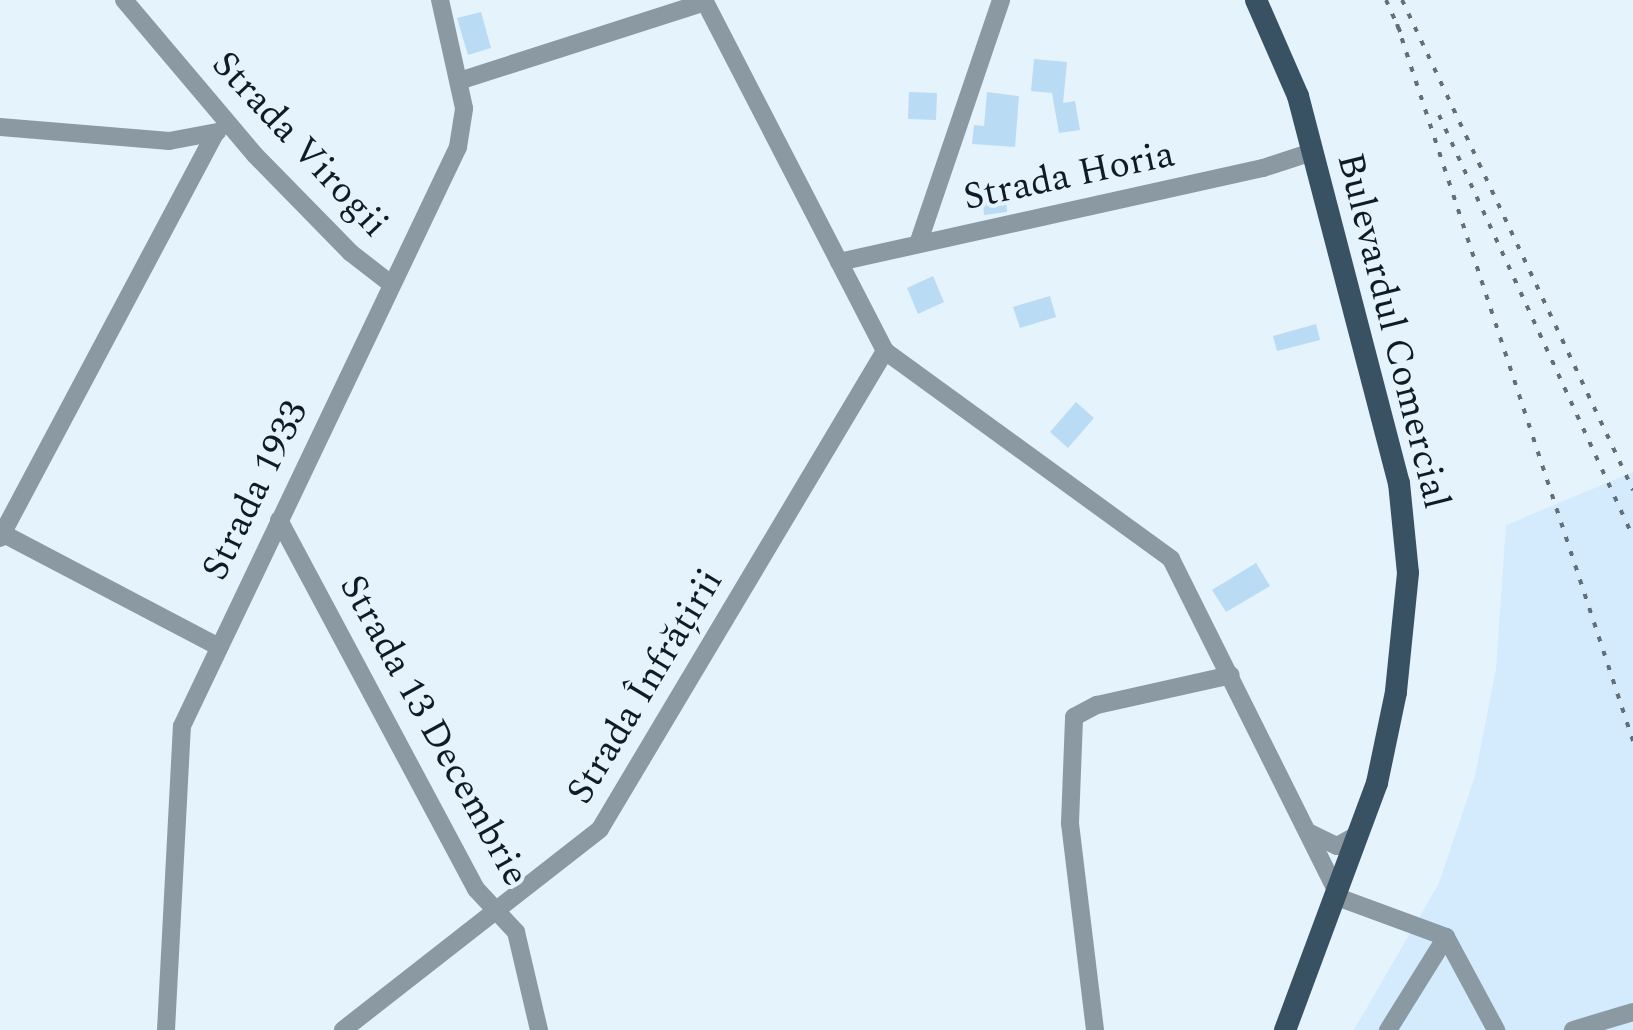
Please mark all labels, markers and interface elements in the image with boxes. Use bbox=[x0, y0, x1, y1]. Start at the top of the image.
street label: Strada Virogii bbox=[201, 42, 397, 248]
street label: Strada Horia bbox=[959, 132, 1179, 222]
street label: Bulevardul Comercial bbox=[1326, 148, 1458, 514]
street label: Strada 1933 bbox=[193, 394, 319, 588]
street label: Strada Înfrățirii bbox=[558, 561, 734, 813]
street label: Strada 13 Decembrie bbox=[329, 567, 537, 895]

